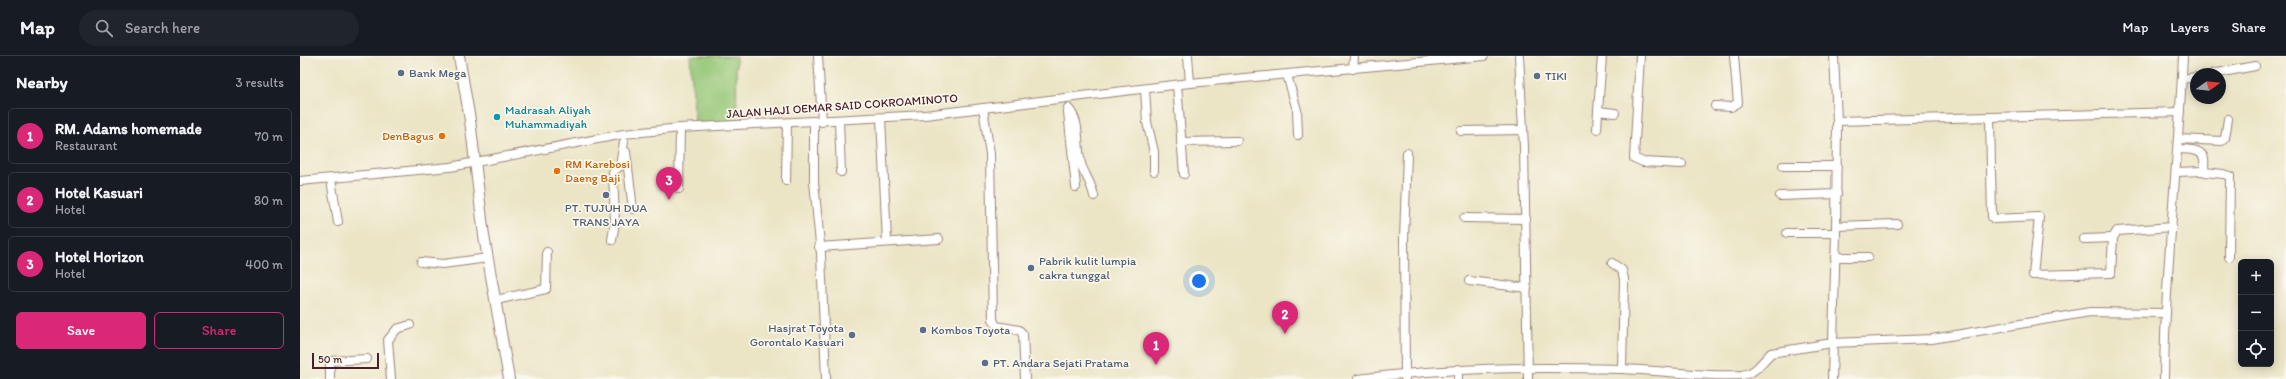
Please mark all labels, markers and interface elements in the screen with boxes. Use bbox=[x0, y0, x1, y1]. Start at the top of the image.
search box bbox=[79, 10, 359, 46]
text: Map bbox=[20, 16, 55, 39]
icon: search bbox=[93, 17, 115, 39]
text: Search here bbox=[125, 19, 200, 37]
text: Map bbox=[2123, 19, 2148, 36]
text: Layers bbox=[2170, 19, 2209, 36]
text: Share bbox=[2231, 19, 2266, 36]
place label: Bank Mega bbox=[409, 66, 467, 80]
marker: Bank Mega bbox=[396, 68, 406, 78]
north arrow bbox=[2190, 68, 2226, 104]
place label: TIKI bbox=[1545, 69, 1567, 83]
marker: TIKI bbox=[1532, 71, 1542, 81]
text: Nearby bbox=[16, 72, 68, 92]
text: 3 results bbox=[235, 75, 284, 90]
street label: JALAN HAJI OEMAR SAID COKROAMINOTO bbox=[726, 91, 959, 121]
place label: Madrasah Aliyah Muhammadiyah bbox=[505, 103, 591, 131]
marker: Madrasah Aliyah Muhammadiyah bbox=[492, 112, 502, 122]
text: RM. Adams homemade bbox=[55, 120, 202, 138]
text: 1 bbox=[27, 129, 33, 144]
text: 70 m bbox=[255, 129, 283, 144]
place label: DenBagus bbox=[382, 129, 434, 143]
marker: DenBagus bbox=[437, 131, 447, 141]
text: Restaurant bbox=[55, 138, 117, 153]
place label: RM Karebosi Daeng Baji bbox=[565, 157, 630, 185]
marker: RM Karebosi Daeng Baji bbox=[552, 166, 562, 176]
pin: 3 bbox=[656, 167, 682, 200]
text: Hotel Kasuari bbox=[55, 184, 143, 202]
marker: PT. TUJUH DUA TRANS JAYA bbox=[601, 190, 611, 200]
text: 2 bbox=[27, 193, 33, 208]
text: 80 m bbox=[254, 193, 283, 208]
place label: PT. TUJUH DUA TRANS JAYA bbox=[565, 201, 647, 229]
text: Hotel bbox=[55, 202, 85, 217]
text: Hotel Horizon bbox=[55, 248, 144, 266]
place label: Pabrik kulit lumpia cakra tunggal bbox=[1039, 254, 1137, 282]
text: 3 bbox=[26, 257, 34, 272]
text: 400 m bbox=[245, 257, 283, 272]
map controls bbox=[2238, 259, 2274, 367]
button: + bbox=[2238, 259, 2274, 295]
marker: Pabrik kulit lumpia cakra tunggal bbox=[1026, 263, 1036, 273]
text: Hotel bbox=[55, 266, 85, 281]
your location bbox=[1189, 271, 1209, 291]
button: − bbox=[2238, 295, 2274, 331]
pin: 2 bbox=[1272, 301, 1298, 334]
button: Save bbox=[16, 312, 146, 349]
button: Share bbox=[154, 312, 284, 349]
place label: Hasjrat Toyota Gorontalo Kasuari bbox=[750, 321, 844, 349]
place label: Kombos Toyota bbox=[931, 323, 1010, 337]
marker: Kombos Toyota bbox=[918, 325, 928, 335]
marker: Hasjrat Toyota Gorontalo Kasuari bbox=[847, 330, 857, 340]
button: locate bbox=[2238, 331, 2274, 367]
pin: 1 bbox=[1143, 332, 1169, 365]
scale bar bbox=[312, 351, 379, 370]
text: 50 m bbox=[318, 353, 342, 366]
place label: PT. Andara Sejati Pratama bbox=[993, 356, 1129, 370]
marker: PT. Andara Sejati Pratama bbox=[980, 358, 990, 368]

